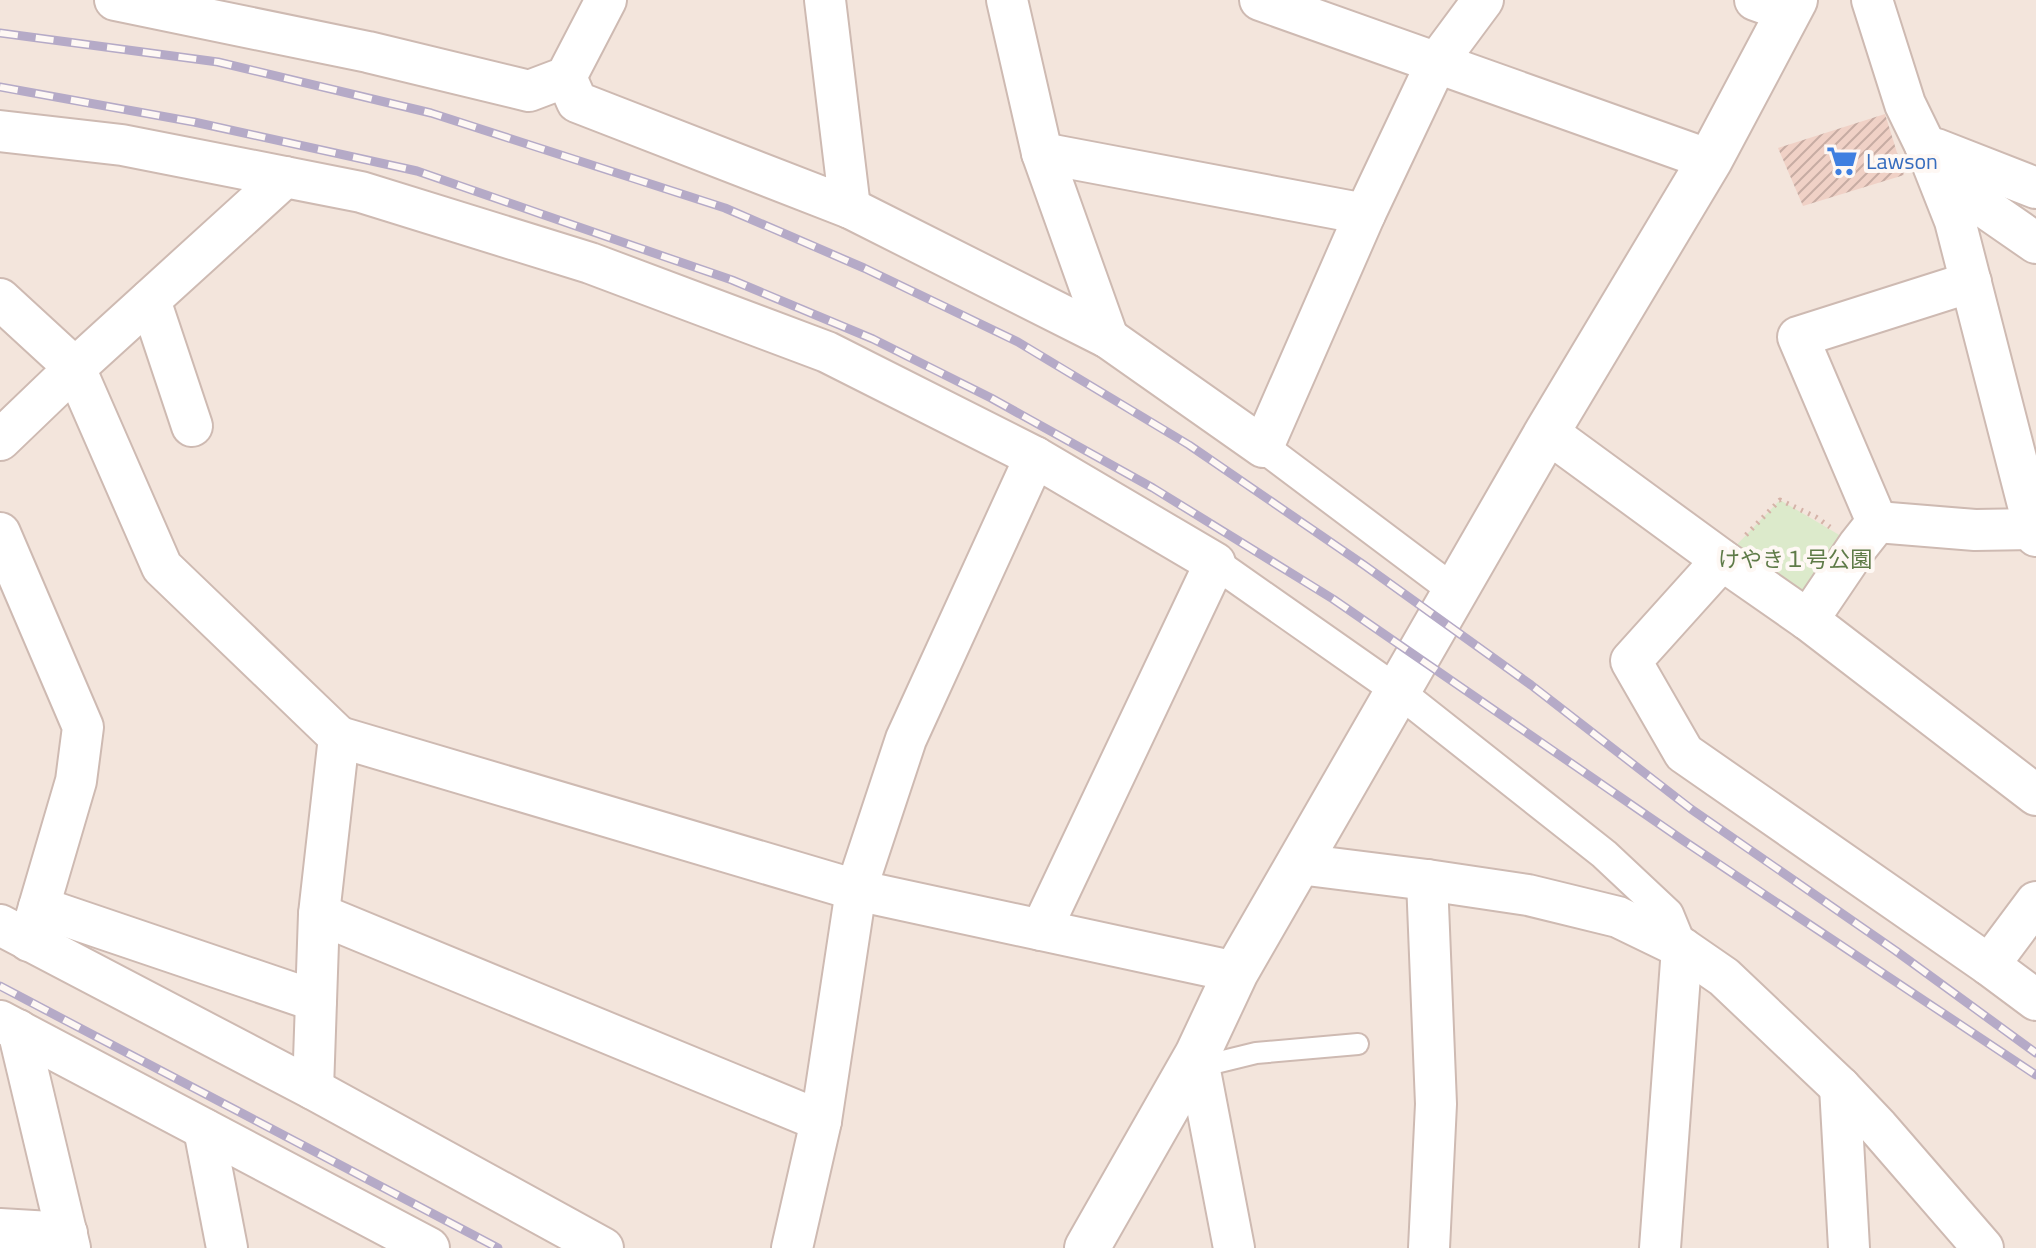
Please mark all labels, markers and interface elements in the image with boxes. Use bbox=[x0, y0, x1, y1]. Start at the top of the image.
supermarket icon: Lawson bbox=[1825, 144, 1859, 178]
place label: Lawson bbox=[1866, 144, 1938, 178]
park label: けやき１号公園 bbox=[1718, 542, 1872, 576]

